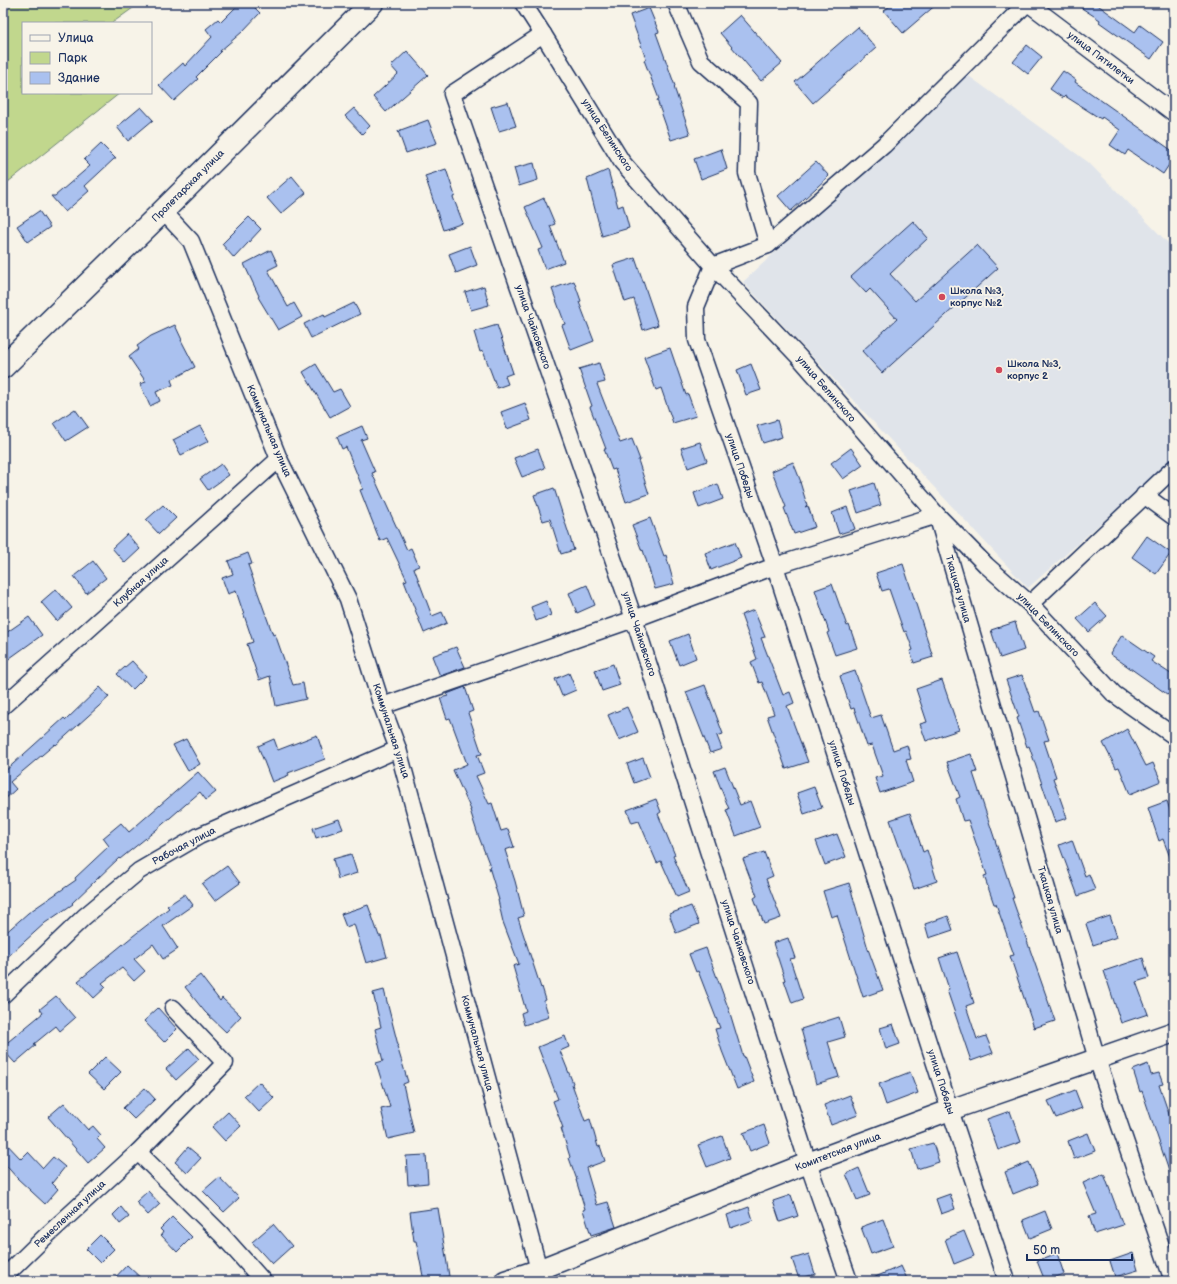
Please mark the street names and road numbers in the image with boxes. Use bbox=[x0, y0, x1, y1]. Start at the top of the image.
street label: улица Пятилетки bbox=[1065, 29, 1137, 87]
street label: улица Белинского bbox=[579, 97, 635, 173]
street label: Пролетарская улица bbox=[149, 147, 227, 225]
street label: улица Чайковского bbox=[513, 283, 553, 371]
street label: улица Белинского bbox=[794, 353, 858, 425]
street label: Коммунальная улица bbox=[244, 383, 294, 479]
street label: улица Победы bbox=[723, 432, 757, 500]
street label: Клубная улица bbox=[111, 554, 171, 610]
street label: Ткацкая улица bbox=[943, 554, 973, 624]
street label: улица Чайковского bbox=[620, 590, 658, 678]
street label: улица Белинского bbox=[1015, 591, 1081, 659]
street label: Коммунальная улица bbox=[370, 682, 412, 780]
street label: улица Победы bbox=[826, 739, 858, 807]
street label: Рабочая улица bbox=[150, 824, 218, 868]
street label: Ткацкая улица bbox=[1035, 865, 1065, 935]
street label: улица Чайковского bbox=[719, 898, 757, 986]
street label: Коммунальная улица bbox=[458, 994, 496, 1093]
street label: улица Победы bbox=[925, 1048, 957, 1116]
street label: Комитетская улица bbox=[794, 1130, 882, 1174]
street label: Ремесленная улица bbox=[32, 1178, 108, 1250]

